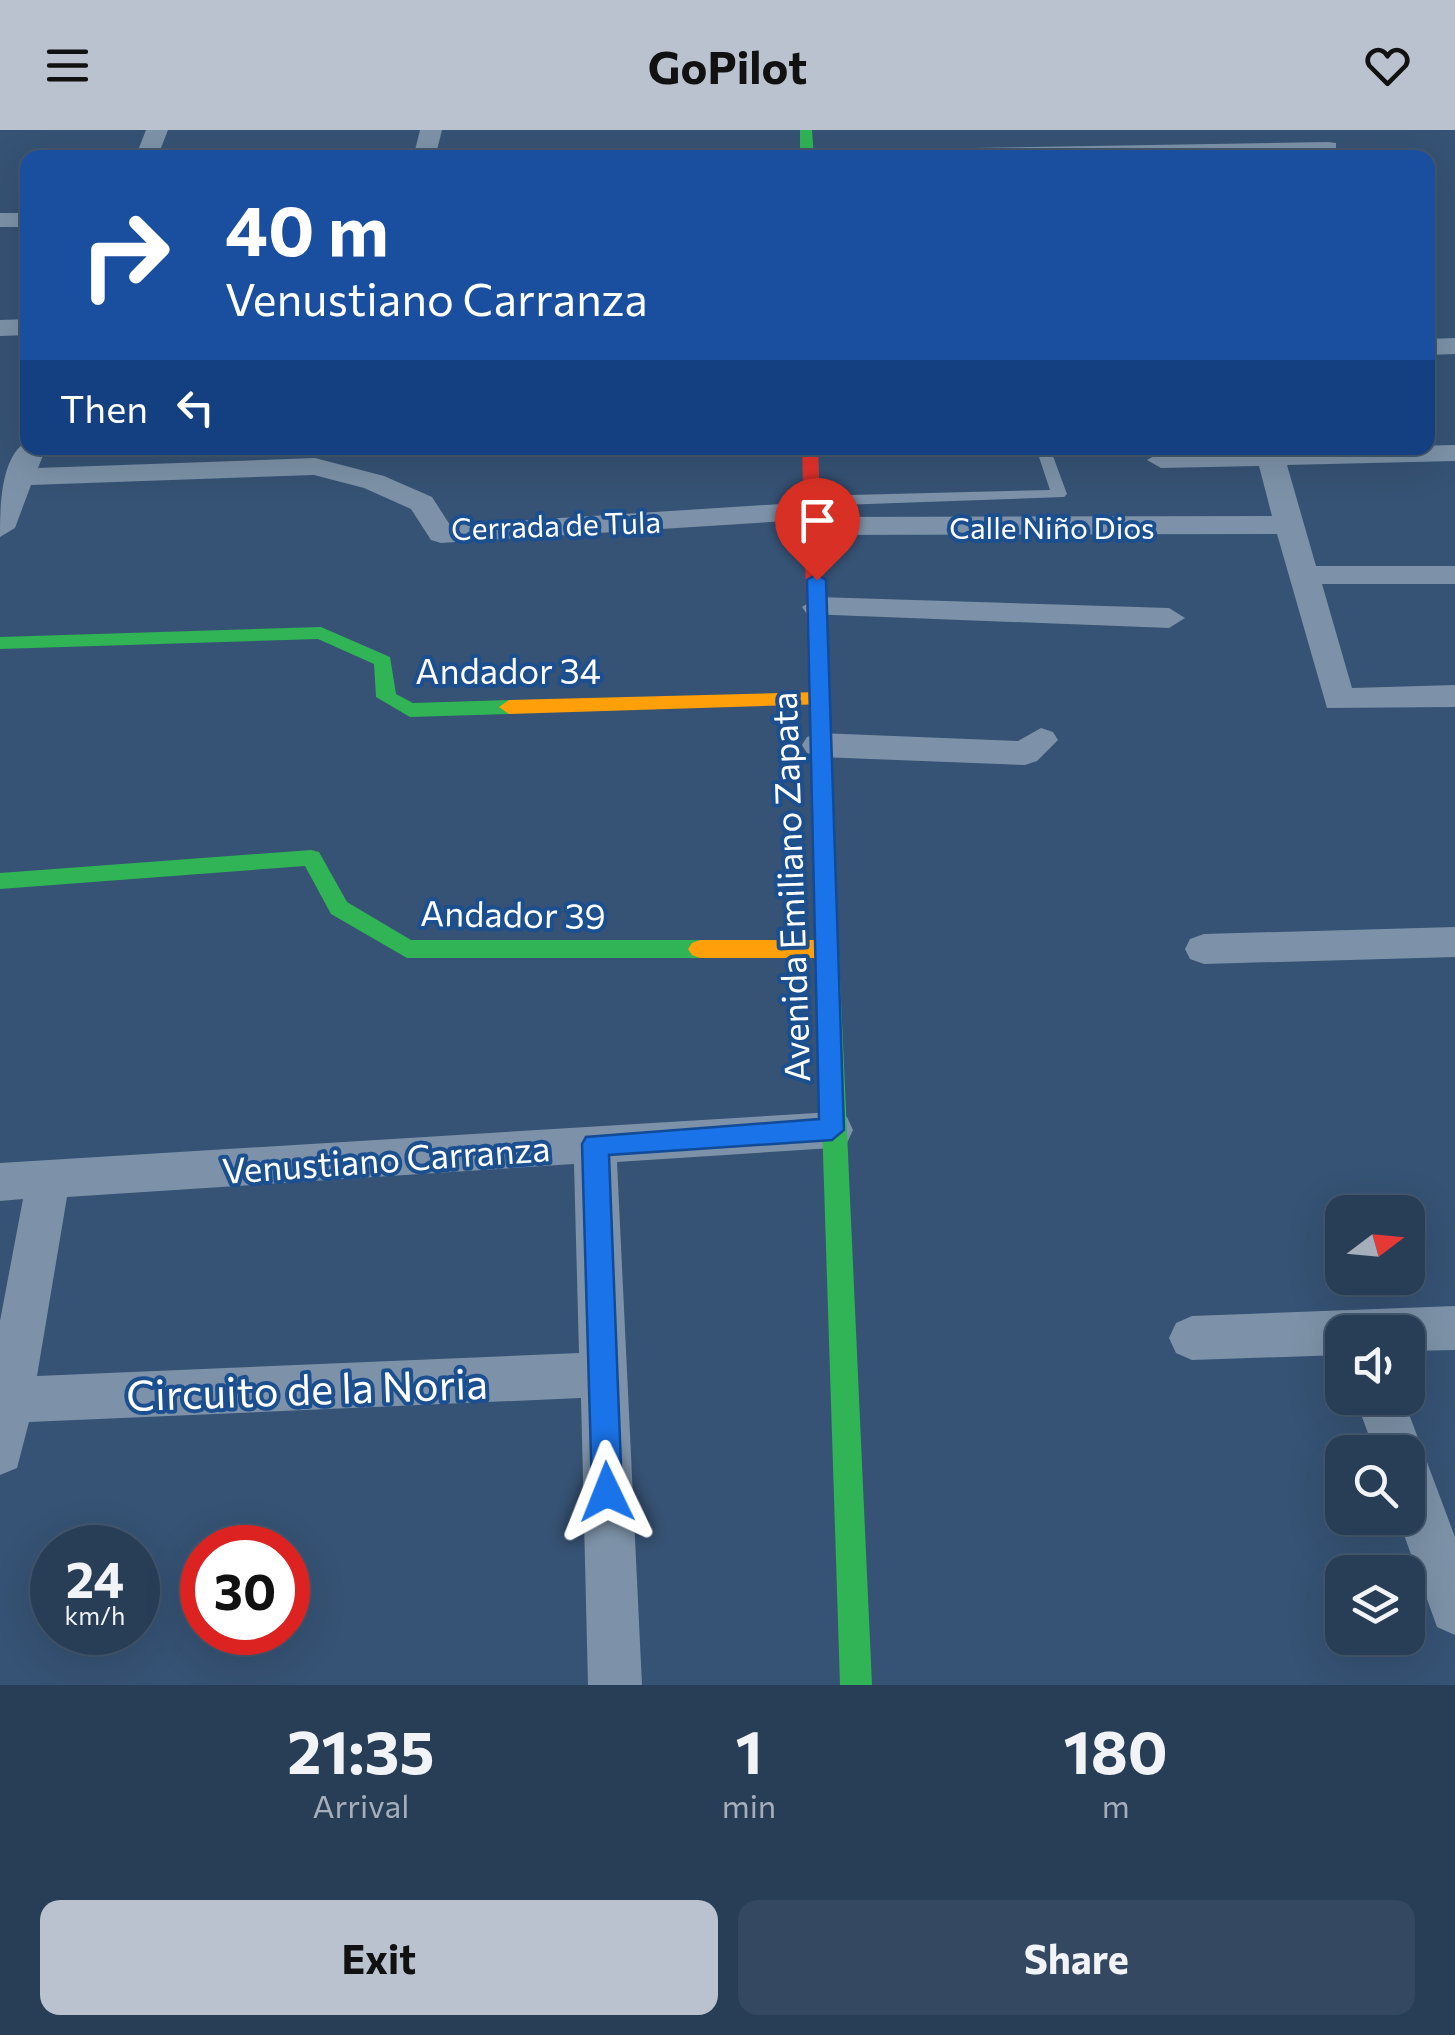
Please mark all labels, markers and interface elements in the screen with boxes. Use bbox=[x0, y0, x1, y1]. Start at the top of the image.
icon: menu bbox=[40, 38, 95, 93]
text: GoPilot bbox=[648, 38, 807, 93]
icon: heart bbox=[1360, 38, 1415, 93]
text: 40 m bbox=[225, 185, 389, 270]
icon: right bbox=[60, 190, 190, 320]
text: Venustiano Carranza bbox=[225, 270, 648, 325]
icon: left bbox=[168, 380, 223, 435]
text: Then bbox=[60, 384, 148, 431]
pin bbox=[775, 478, 860, 581]
icon: arrive bbox=[790, 493, 845, 548]
street label: Cerrada de Tula bbox=[450, 502, 662, 546]
street label: Calle Niño Dios bbox=[949, 508, 1155, 545]
street label: Andador 34 bbox=[415, 648, 601, 691]
street label: Avenida Emiliano Zapata bbox=[761, 691, 817, 1083]
street label: Andador 39 bbox=[420, 890, 606, 936]
street label: Venustiano Carranza bbox=[221, 1125, 551, 1191]
north arrow bbox=[1325, 1195, 1425, 1295]
map controls bbox=[1325, 1195, 1425, 1655]
button: sound bbox=[1325, 1315, 1425, 1415]
street label: Circuito de la Noria bbox=[125, 1356, 489, 1420]
button: search bbox=[1325, 1435, 1425, 1535]
position arrow bbox=[555, 1440, 659, 1544]
speed limit sign: 30 bbox=[180, 1525, 310, 1655]
text: 24 bbox=[66, 1547, 124, 1608]
button: layers bbox=[1325, 1555, 1425, 1655]
text: km/h bbox=[65, 1600, 125, 1630]
text: 21:35 bbox=[287, 1713, 434, 1786]
text: 1 bbox=[735, 1713, 763, 1786]
text: 180 bbox=[1064, 1713, 1168, 1786]
text: Arrival bbox=[312, 1785, 409, 1825]
text: min bbox=[722, 1785, 776, 1825]
text: m bbox=[1102, 1785, 1130, 1825]
button: Exit bbox=[40, 1900, 718, 2015]
button: Share bbox=[738, 1900, 1415, 2015]

